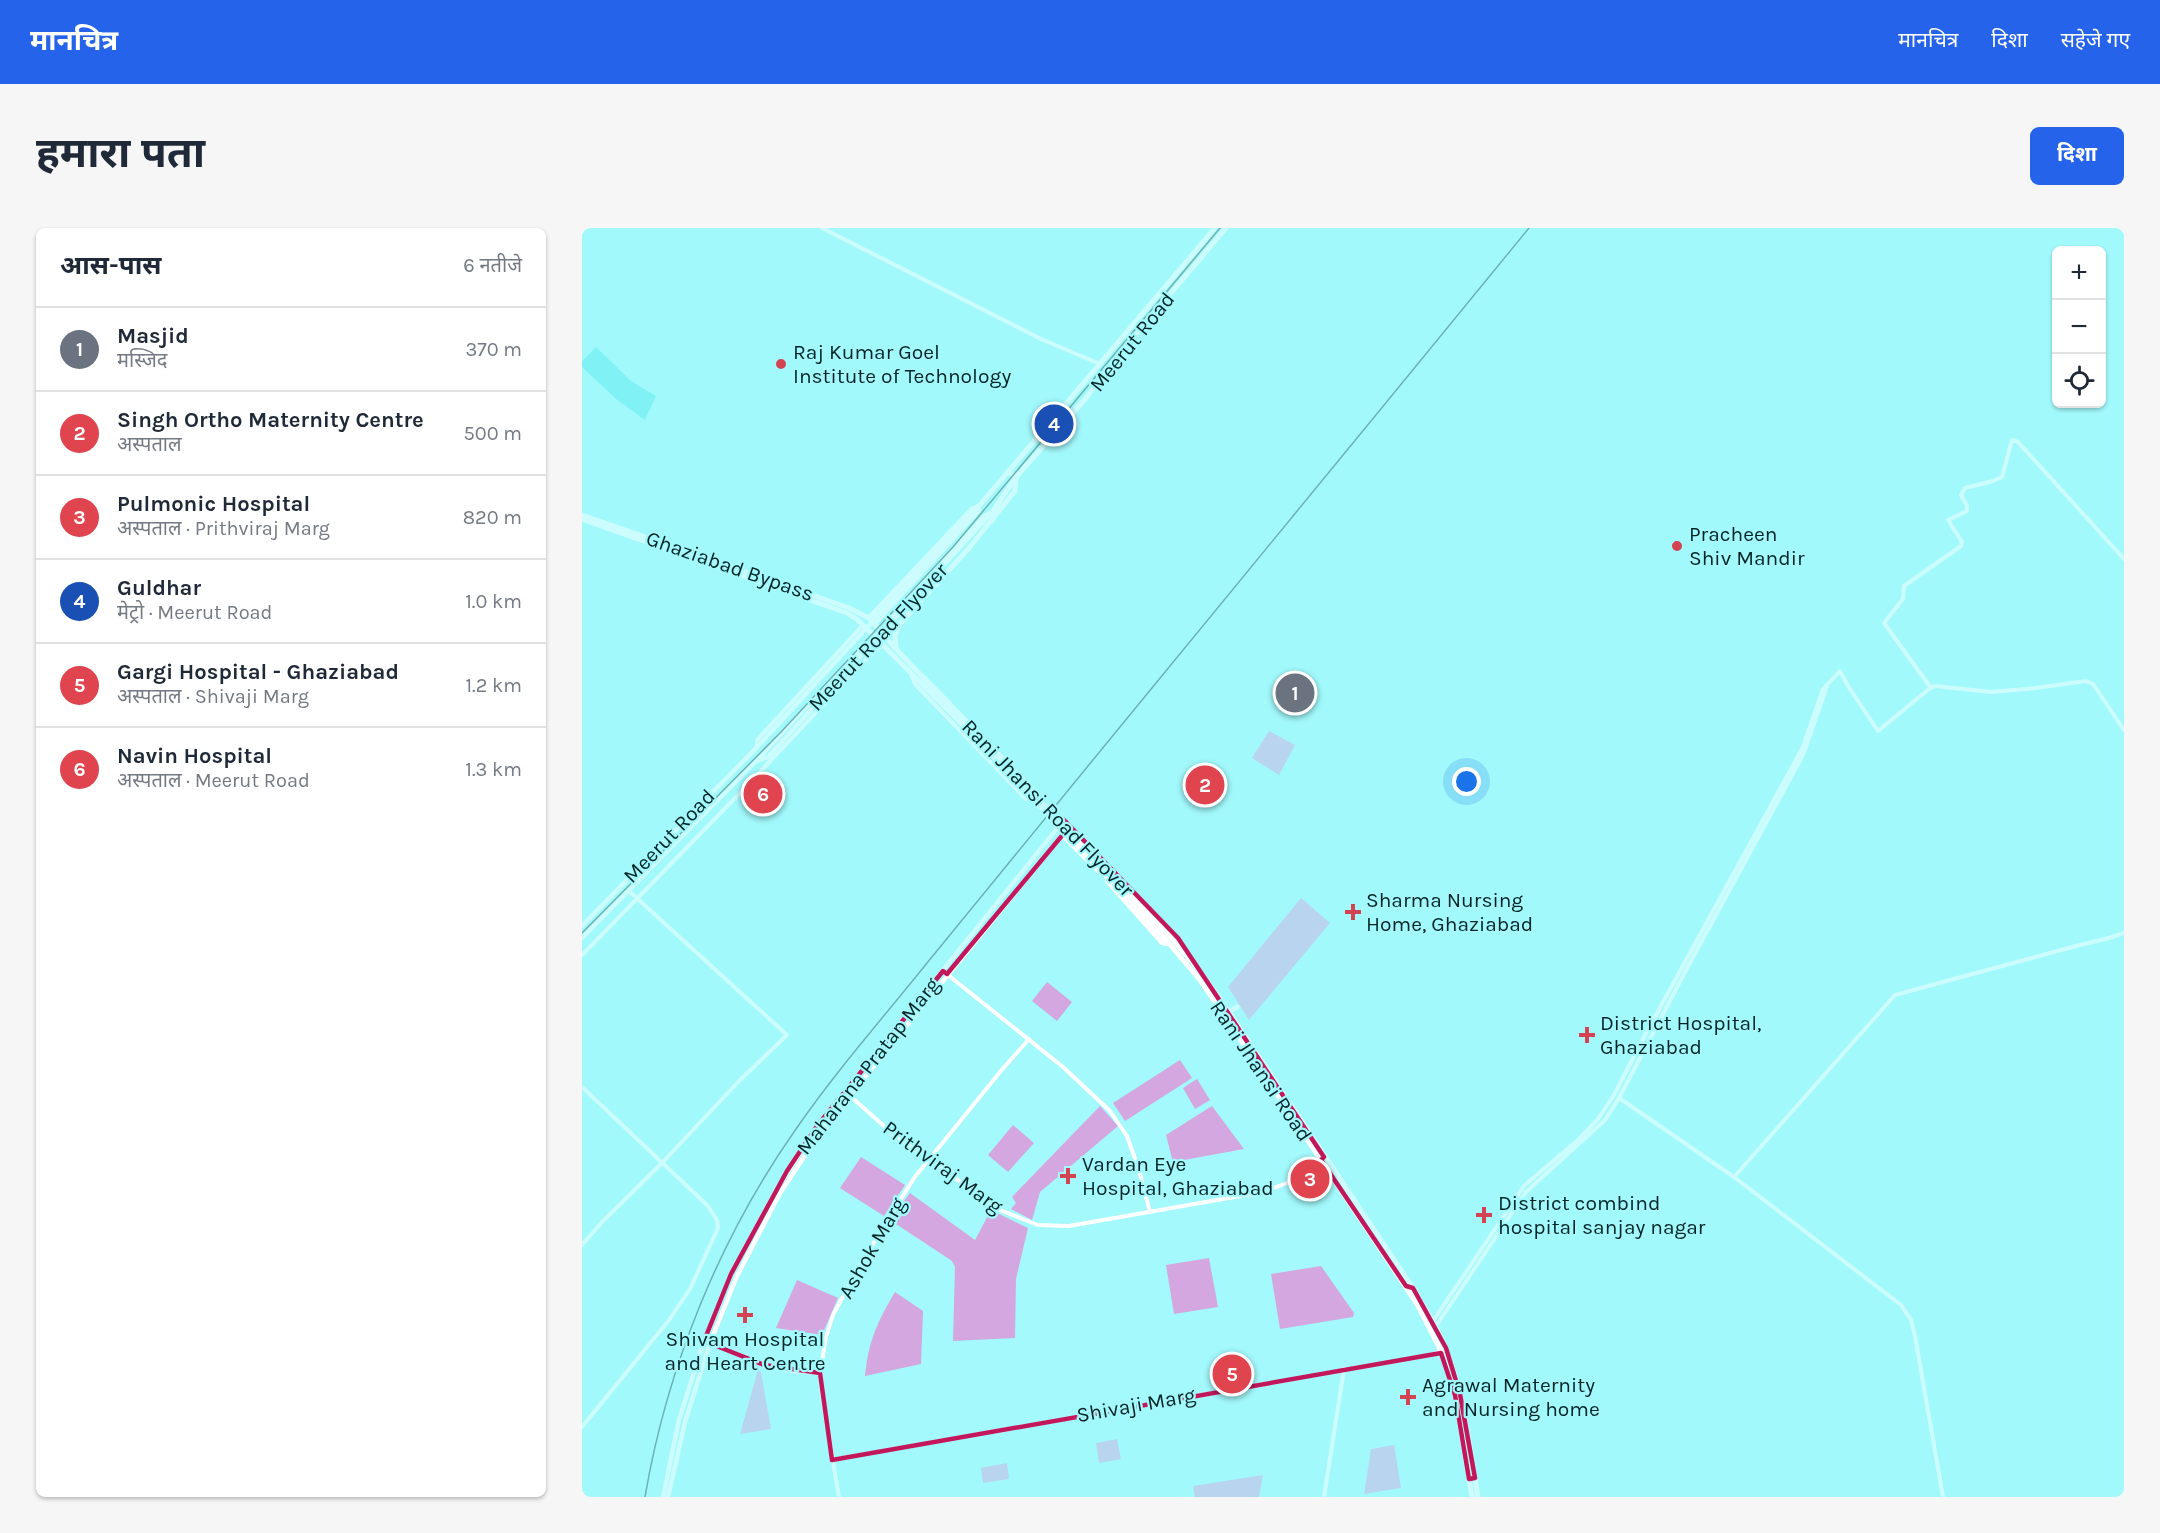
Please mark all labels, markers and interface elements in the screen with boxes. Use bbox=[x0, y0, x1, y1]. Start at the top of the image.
text: मानचित्र bbox=[30, 24, 118, 57]
text: मानचित्र bbox=[1898, 28, 1958, 52]
text: दिशा bbox=[1991, 28, 2028, 52]
text: सहेजे गए bbox=[2061, 28, 2130, 52]
button: दिशा bbox=[2030, 127, 2124, 185]
text: हमारा पता bbox=[36, 128, 205, 178]
map controls bbox=[2052, 246, 2106, 408]
button: + bbox=[2052, 246, 2106, 300]
text: आस-पास bbox=[60, 250, 162, 281]
text: 6 नतीजे bbox=[463, 254, 522, 277]
street label: Meerut Road bbox=[1085, 287, 1179, 397]
button: − bbox=[2052, 300, 2106, 354]
text: Masjid bbox=[117, 323, 189, 349]
text: 1 bbox=[76, 338, 83, 361]
text: 370 m bbox=[465, 338, 522, 361]
place label: Raj Kumar Goel Institute of Technology bbox=[793, 340, 1012, 388]
text: मस्जिद bbox=[117, 349, 167, 372]
button: locate bbox=[2052, 354, 2106, 408]
marker: Raj Kumar Goel Institute of Technology bbox=[774, 357, 788, 371]
pin: 4 bbox=[1034, 402, 1074, 446]
text: Singh Ortho Maternity Centre bbox=[117, 407, 424, 433]
text: 2 bbox=[73, 422, 86, 445]
text: 500 m bbox=[464, 422, 522, 445]
text: अस्पताल bbox=[117, 433, 182, 456]
text: Pulmonic Hospital bbox=[117, 491, 310, 517]
text: 3 bbox=[73, 506, 86, 529]
text: 820 m bbox=[463, 506, 522, 529]
text: अस्पताल · Prithviraj Marg bbox=[117, 517, 330, 540]
place label: Pracheen Shiv Mandir bbox=[1689, 522, 1805, 570]
street label: Ghaziabad Bypass bbox=[643, 526, 817, 606]
marker: Pracheen Shiv Mandir bbox=[1670, 539, 1684, 553]
street label: Meerut Road Flyover bbox=[803, 558, 953, 716]
text: Guldhar bbox=[117, 575, 201, 601]
text: 4 bbox=[74, 590, 85, 613]
text: 1.0 km bbox=[465, 590, 522, 613]
text: मेट्रो · Meerut Road bbox=[117, 601, 272, 624]
text: Gargi Hospital - Ghaziabad bbox=[117, 659, 399, 685]
pin: 1 bbox=[1276, 670, 1314, 716]
text: 5 bbox=[74, 674, 85, 697]
text: 1.2 km bbox=[466, 674, 522, 697]
text: अस्पताल · Shivaji Marg bbox=[117, 685, 309, 708]
street label: Rani Jhansi Road Flyover bbox=[957, 715, 1139, 902]
text: Navin Hospital bbox=[117, 743, 272, 769]
text: 6 bbox=[73, 758, 86, 781]
text: 1.3 km bbox=[465, 758, 522, 781]
pin: 2 bbox=[1186, 762, 1224, 808]
your location bbox=[1452, 767, 1481, 796]
text: अस्पताल · Meerut Road bbox=[117, 769, 310, 792]
pin: 6 bbox=[744, 772, 783, 816]
street label: Meerut Road bbox=[618, 784, 720, 888]
place label: Sharma Nursing Home, Ghaziabad bbox=[1366, 888, 1533, 936]
marker: Sharma Nursing Home, Ghaziabad bbox=[1344, 903, 1362, 921]
street label: Maharana Pratap Marg bbox=[791, 973, 945, 1159]
street label: Rani Jhansi Road bbox=[1205, 996, 1317, 1146]
place label: District Hospital, Ghaziabad bbox=[1600, 1011, 1761, 1059]
marker: District Hospital, Ghaziabad bbox=[1578, 1026, 1596, 1044]
street label: Prithviraj Marg bbox=[878, 1116, 1008, 1219]
place label: Vardan Eye Hospital, Ghaziabad bbox=[1082, 1152, 1274, 1200]
pin: 3 bbox=[1290, 1156, 1330, 1202]
marker: Vardan Eye Hospital, Ghaziabad bbox=[1059, 1167, 1077, 1185]
place label: District combind hospital sanjay nagar bbox=[1498, 1191, 1706, 1239]
street label: Ashok Marg bbox=[833, 1193, 911, 1303]
marker: District combind hospital sanjay nagar bbox=[1475, 1206, 1493, 1224]
marker: Shivam Hospital and Heart Centre bbox=[736, 1306, 754, 1324]
place label: Shivam Hospital and Heart Centre bbox=[664, 1327, 826, 1375]
pin: 5 bbox=[1212, 1352, 1252, 1396]
place label: Agrawal Maternity and Nursing home bbox=[1422, 1373, 1600, 1421]
street label: Shivaji Marg bbox=[1075, 1383, 1197, 1427]
marker: Agrawal Maternity and Nursing home bbox=[1399, 1388, 1417, 1406]

